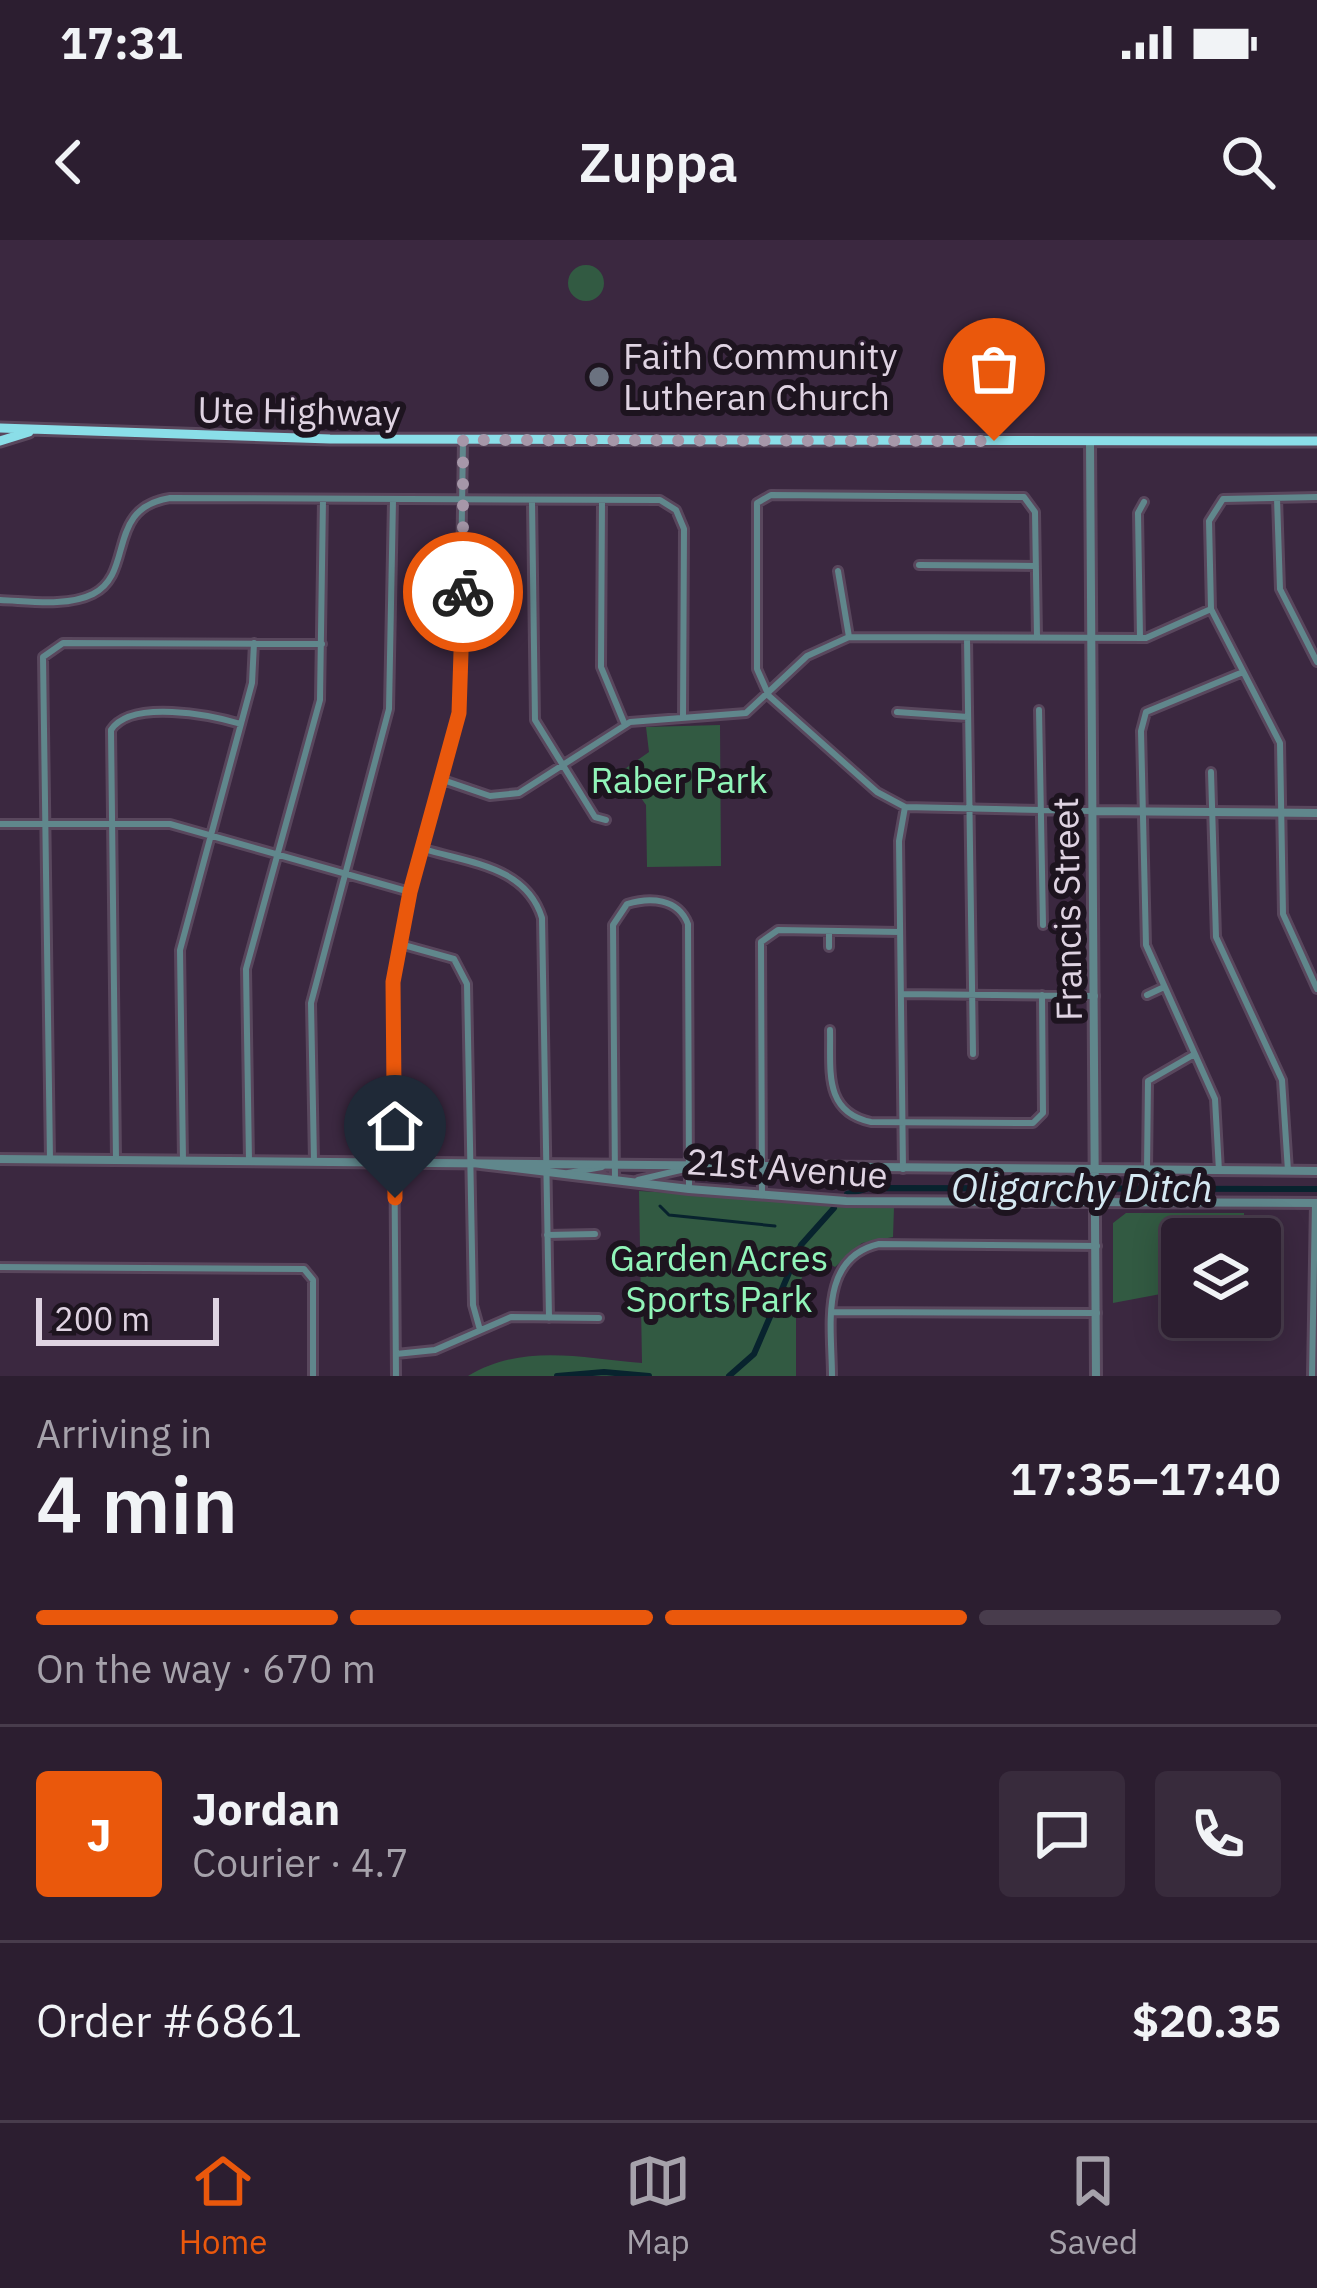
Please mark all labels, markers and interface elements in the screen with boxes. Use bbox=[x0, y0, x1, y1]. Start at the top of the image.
text: 17:31 bbox=[60, 13, 183, 71]
text: Zuppa bbox=[579, 127, 738, 197]
icon: back bbox=[36, 129, 102, 195]
icon: search bbox=[1215, 129, 1281, 195]
pin bbox=[943, 318, 1045, 441]
place label: Faith Community Lutheran Church bbox=[623, 332, 897, 420]
icon: bag bbox=[961, 336, 1027, 402]
marker: Faith Community Lutheran Church bbox=[586, 364, 612, 390]
street label: Ute Highway bbox=[197, 385, 401, 436]
courier bbox=[403, 532, 523, 652]
icon: bike bbox=[430, 559, 496, 625]
park label: Raber Park bbox=[590, 756, 768, 803]
street label: Francis Street bbox=[1041, 797, 1092, 1021]
pin bbox=[344, 1075, 446, 1198]
icon: home bbox=[362, 1093, 428, 1159]
street label: 21st Avenue bbox=[685, 1137, 889, 1198]
water label: Oligarchy Ditch bbox=[951, 1162, 1213, 1213]
map controls bbox=[1161, 1218, 1281, 1338]
button: layers bbox=[1161, 1218, 1281, 1338]
park label: Garden Acres Sports Park bbox=[610, 1234, 828, 1322]
scale bar bbox=[36, 1292, 219, 1345]
text: 200 m bbox=[54, 1297, 150, 1340]
text: Arriving in bbox=[36, 1408, 212, 1459]
text: 17:35–17:40 bbox=[1010, 1449, 1281, 1507]
text: 4 min bbox=[36, 1453, 238, 1554]
text: On the way · 670 m bbox=[36, 1643, 376, 1694]
button: chat bbox=[999, 1771, 1125, 1897]
button: phone bbox=[1155, 1771, 1281, 1897]
text: Jordan bbox=[192, 1779, 340, 1837]
text: J bbox=[86, 1805, 112, 1863]
text: Courier · 4.7 bbox=[192, 1837, 409, 1888]
text: Order #6861 bbox=[36, 1991, 302, 2049]
text: $20.35 bbox=[1132, 1991, 1281, 2049]
tab: Home bbox=[179, 2148, 267, 2263]
tab: Map bbox=[625, 2148, 691, 2263]
tab: Saved bbox=[1048, 2148, 1138, 2263]

